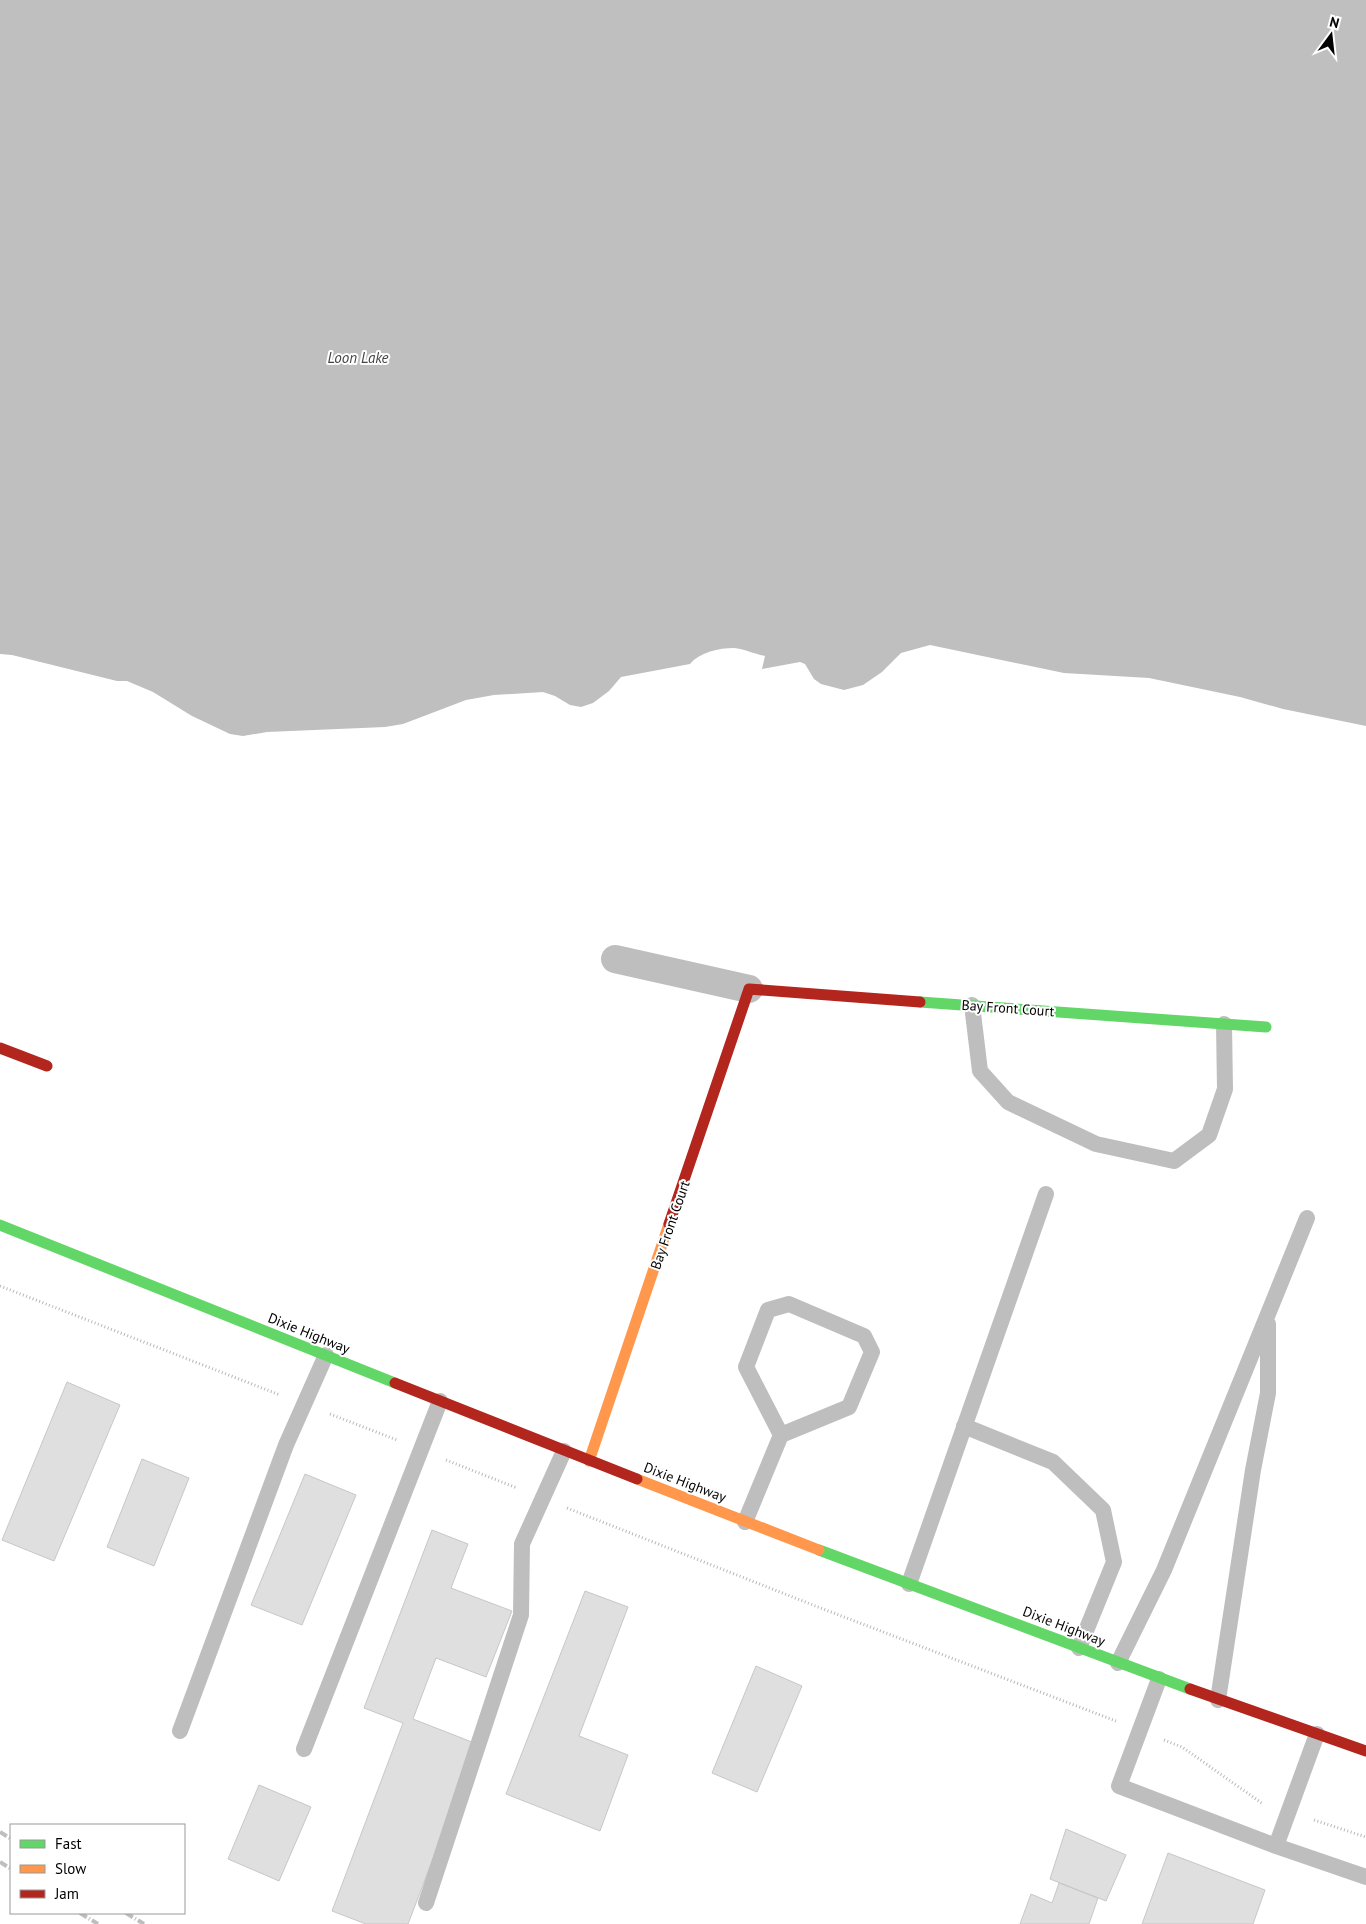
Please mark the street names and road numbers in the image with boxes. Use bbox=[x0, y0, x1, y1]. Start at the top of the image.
street label: Bay Front Court bbox=[961, 996, 1055, 1020]
street label: Bay Front Court bbox=[646, 1178, 694, 1272]
street label: Dixie Highway bbox=[265, 1308, 353, 1358]
street label: Dixie Highway bbox=[641, 1458, 729, 1506]
street label: Dixie Highway bbox=[1020, 1602, 1108, 1650]

